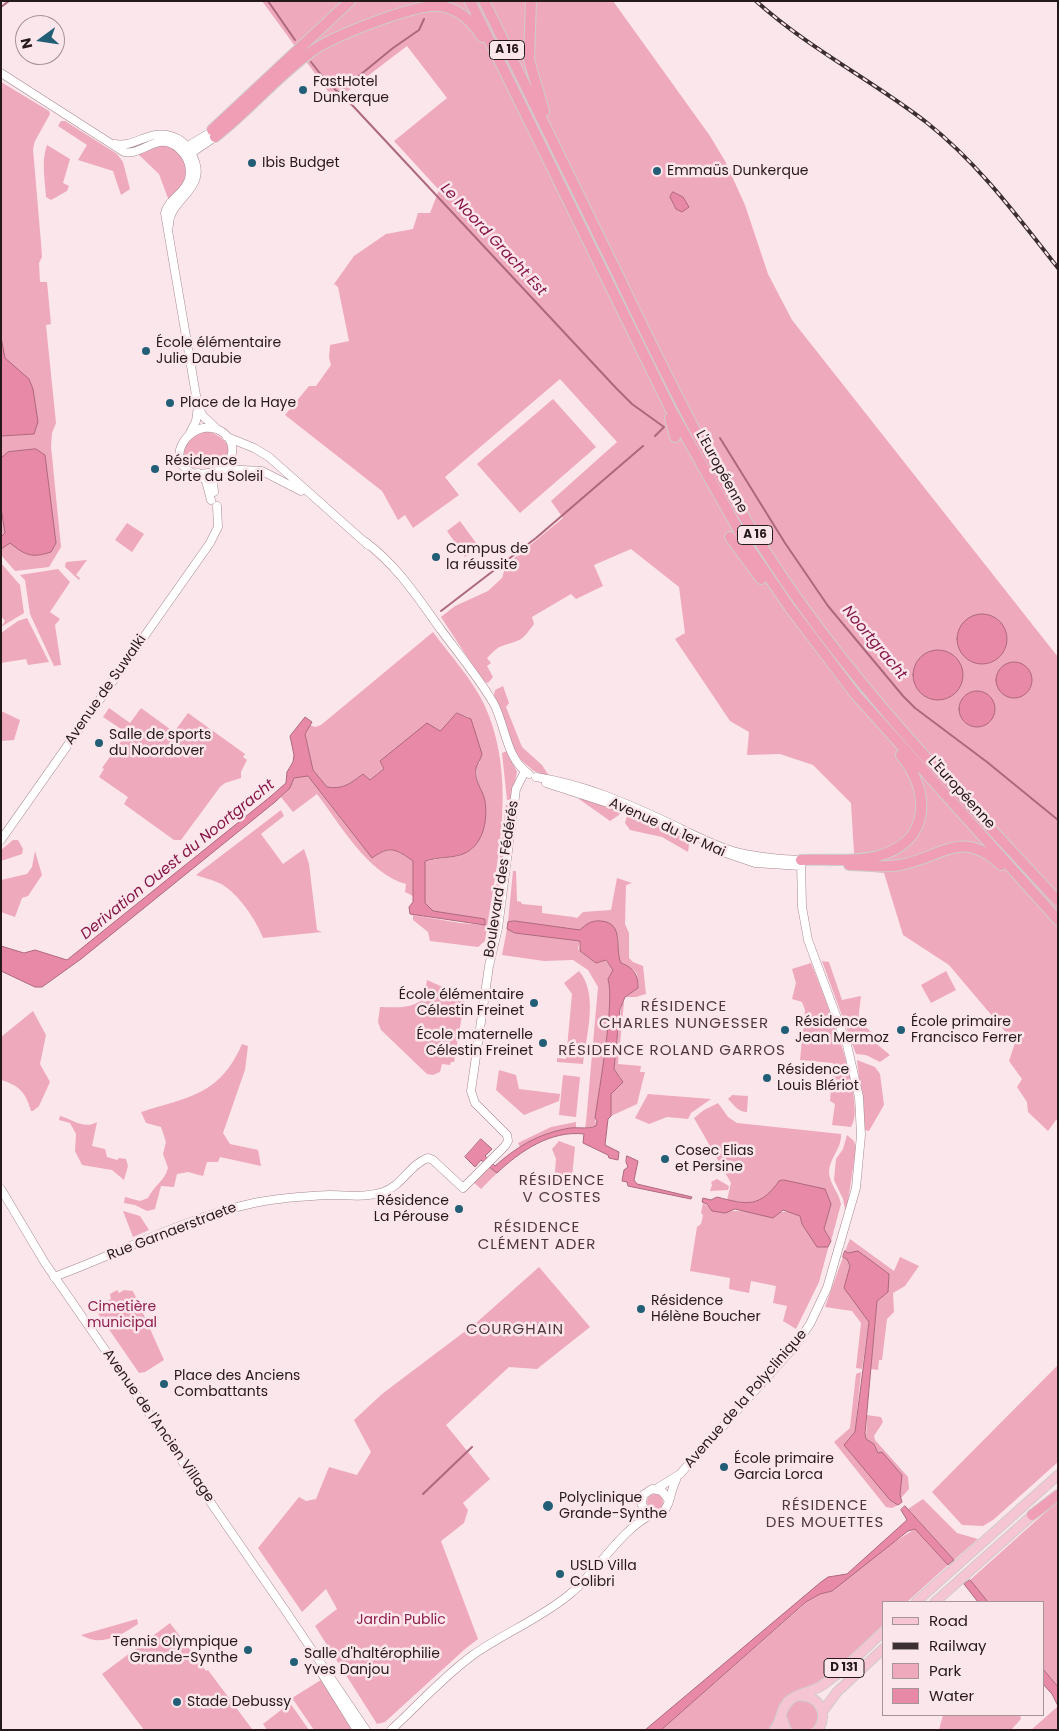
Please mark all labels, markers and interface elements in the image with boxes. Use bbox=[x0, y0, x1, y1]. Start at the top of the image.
north arrow bbox=[15, 15, 65, 65]
text: N bbox=[15, 36, 37, 51]
road number: A 16 bbox=[490, 40, 524, 60]
place label: FastHotel Dunkerque bbox=[313, 74, 389, 106]
marker: FastHotel Dunkerque bbox=[297, 84, 309, 96]
place label: Ibis Budget bbox=[262, 155, 340, 171]
marker: Ibis Budget bbox=[246, 157, 258, 169]
place label: Emmaüs Dunkerque bbox=[667, 163, 809, 179]
marker: Emmaüs Dunkerque bbox=[651, 165, 663, 177]
water label: Le Noord Gracht Est bbox=[436, 180, 550, 300]
place label: École élémentaire Julie Daubie bbox=[156, 335, 281, 368]
marker: École élémentaire Julie Daubie bbox=[140, 345, 152, 357]
place label: Place de la Haye bbox=[180, 395, 296, 411]
marker: Place de la Haye bbox=[164, 397, 176, 409]
street label: L'Européenne bbox=[691, 428, 751, 516]
place label: Résidence Porte du Soleil bbox=[165, 453, 263, 486]
marker: Résidence Porte du Soleil bbox=[149, 463, 161, 475]
road number: A 16 bbox=[738, 526, 772, 544]
place label: Campus de la réussite bbox=[446, 541, 528, 574]
marker: Campus de la réussite bbox=[430, 551, 442, 563]
water label: Noortgracht bbox=[838, 602, 910, 684]
street label: Avenue de Suwalki bbox=[62, 632, 150, 748]
place label: Salle de sports du Noordover bbox=[109, 727, 211, 760]
marker: Salle de sports du Noordover bbox=[93, 737, 105, 749]
street label: L'Européenne bbox=[924, 753, 998, 833]
water label: Derivation Ouest du Noortgracht bbox=[77, 776, 279, 944]
street label: Avenue du 1er Mai bbox=[606, 795, 728, 861]
street label: Boulevard des Fédérés bbox=[481, 799, 523, 959]
place label: École élémentaire Célestin Freinet bbox=[399, 987, 524, 1020]
marker: École élémentaire Célestin Freinet bbox=[528, 997, 540, 1009]
district label: RÉSIDENCE CHARLES NUNGESSER bbox=[597, 998, 771, 1033]
place label: Résidence Jean Mermoz bbox=[795, 1014, 889, 1046]
place label: École primaire Francisco Ferrer bbox=[911, 1014, 1022, 1046]
marker: Résidence Jean Mermoz bbox=[779, 1024, 791, 1036]
marker: École primaire Francisco Ferrer bbox=[895, 1024, 907, 1036]
place label: École maternelle Célestin Freinet bbox=[416, 1027, 533, 1060]
marker: École maternelle Célestin Freinet bbox=[537, 1037, 549, 1049]
district label: RÉSIDENCE ROLAND GARROS bbox=[555, 1042, 789, 1060]
place label: Résidence Louis Blériot bbox=[777, 1062, 859, 1094]
marker: Résidence Louis Blériot bbox=[761, 1072, 773, 1084]
place label: Cosec Elias et Persine bbox=[675, 1143, 754, 1176]
marker: Cosec Elias et Persine bbox=[659, 1153, 671, 1165]
district label: RÉSIDENCE V COSTES bbox=[518, 1172, 606, 1207]
place label: Résidence La Pérouse bbox=[374, 1193, 449, 1226]
street label: Rue Garnaerstraete bbox=[105, 1200, 239, 1264]
marker: Résidence La Pérouse bbox=[453, 1203, 465, 1215]
district label: RÉSIDENCE CLÉMENT ADER bbox=[476, 1219, 598, 1254]
place label: Résidence Hélène Boucher bbox=[651, 1293, 761, 1325]
park label: Cimetière municipal bbox=[87, 1299, 157, 1331]
marker: Résidence Hélène Boucher bbox=[635, 1303, 647, 1315]
district label: COURGHAIN bbox=[465, 1321, 565, 1339]
street label: Avenue de la Polyclinique bbox=[681, 1326, 811, 1472]
street label: Avenue de l'Ancien Village bbox=[99, 1346, 217, 1506]
place label: Place des Anciens Combattants bbox=[174, 1368, 300, 1400]
marker: Place des Anciens Combattants bbox=[158, 1378, 170, 1390]
place label: École primaire Garcia Lorca bbox=[734, 1451, 834, 1484]
marker: École primaire Garcia Lorca bbox=[718, 1461, 730, 1473]
place label: Polyclinique Grande-Synthe bbox=[559, 1490, 667, 1522]
district label: RÉSIDENCE DES MOUETTES bbox=[764, 1497, 886, 1532]
marker: Polyclinique Grande-Synthe bbox=[541, 1499, 555, 1513]
place label: USLD Villa Colibri bbox=[570, 1558, 637, 1590]
marker: USLD Villa Colibri bbox=[554, 1568, 566, 1580]
legend bbox=[882, 1601, 1044, 1716]
text: Road bbox=[929, 1610, 968, 1631]
park label: Jardin Public bbox=[356, 1612, 446, 1628]
place label: Tennis Olympique Grande-Synthe bbox=[113, 1634, 238, 1666]
text: Railway bbox=[929, 1635, 987, 1656]
marker: Tennis Olympique Grande-Synthe bbox=[242, 1644, 254, 1656]
place label: Salle d'haltérophilie Yves Danjou bbox=[304, 1646, 440, 1678]
marker: Salle d'haltérophilie Yves Danjou bbox=[288, 1656, 300, 1668]
road number: D 131 bbox=[824, 1659, 864, 1678]
text: Park bbox=[929, 1660, 961, 1681]
text: Water bbox=[929, 1685, 974, 1706]
place label: Stade Debussy bbox=[187, 1694, 291, 1710]
marker: Stade Debussy bbox=[171, 1696, 183, 1708]

